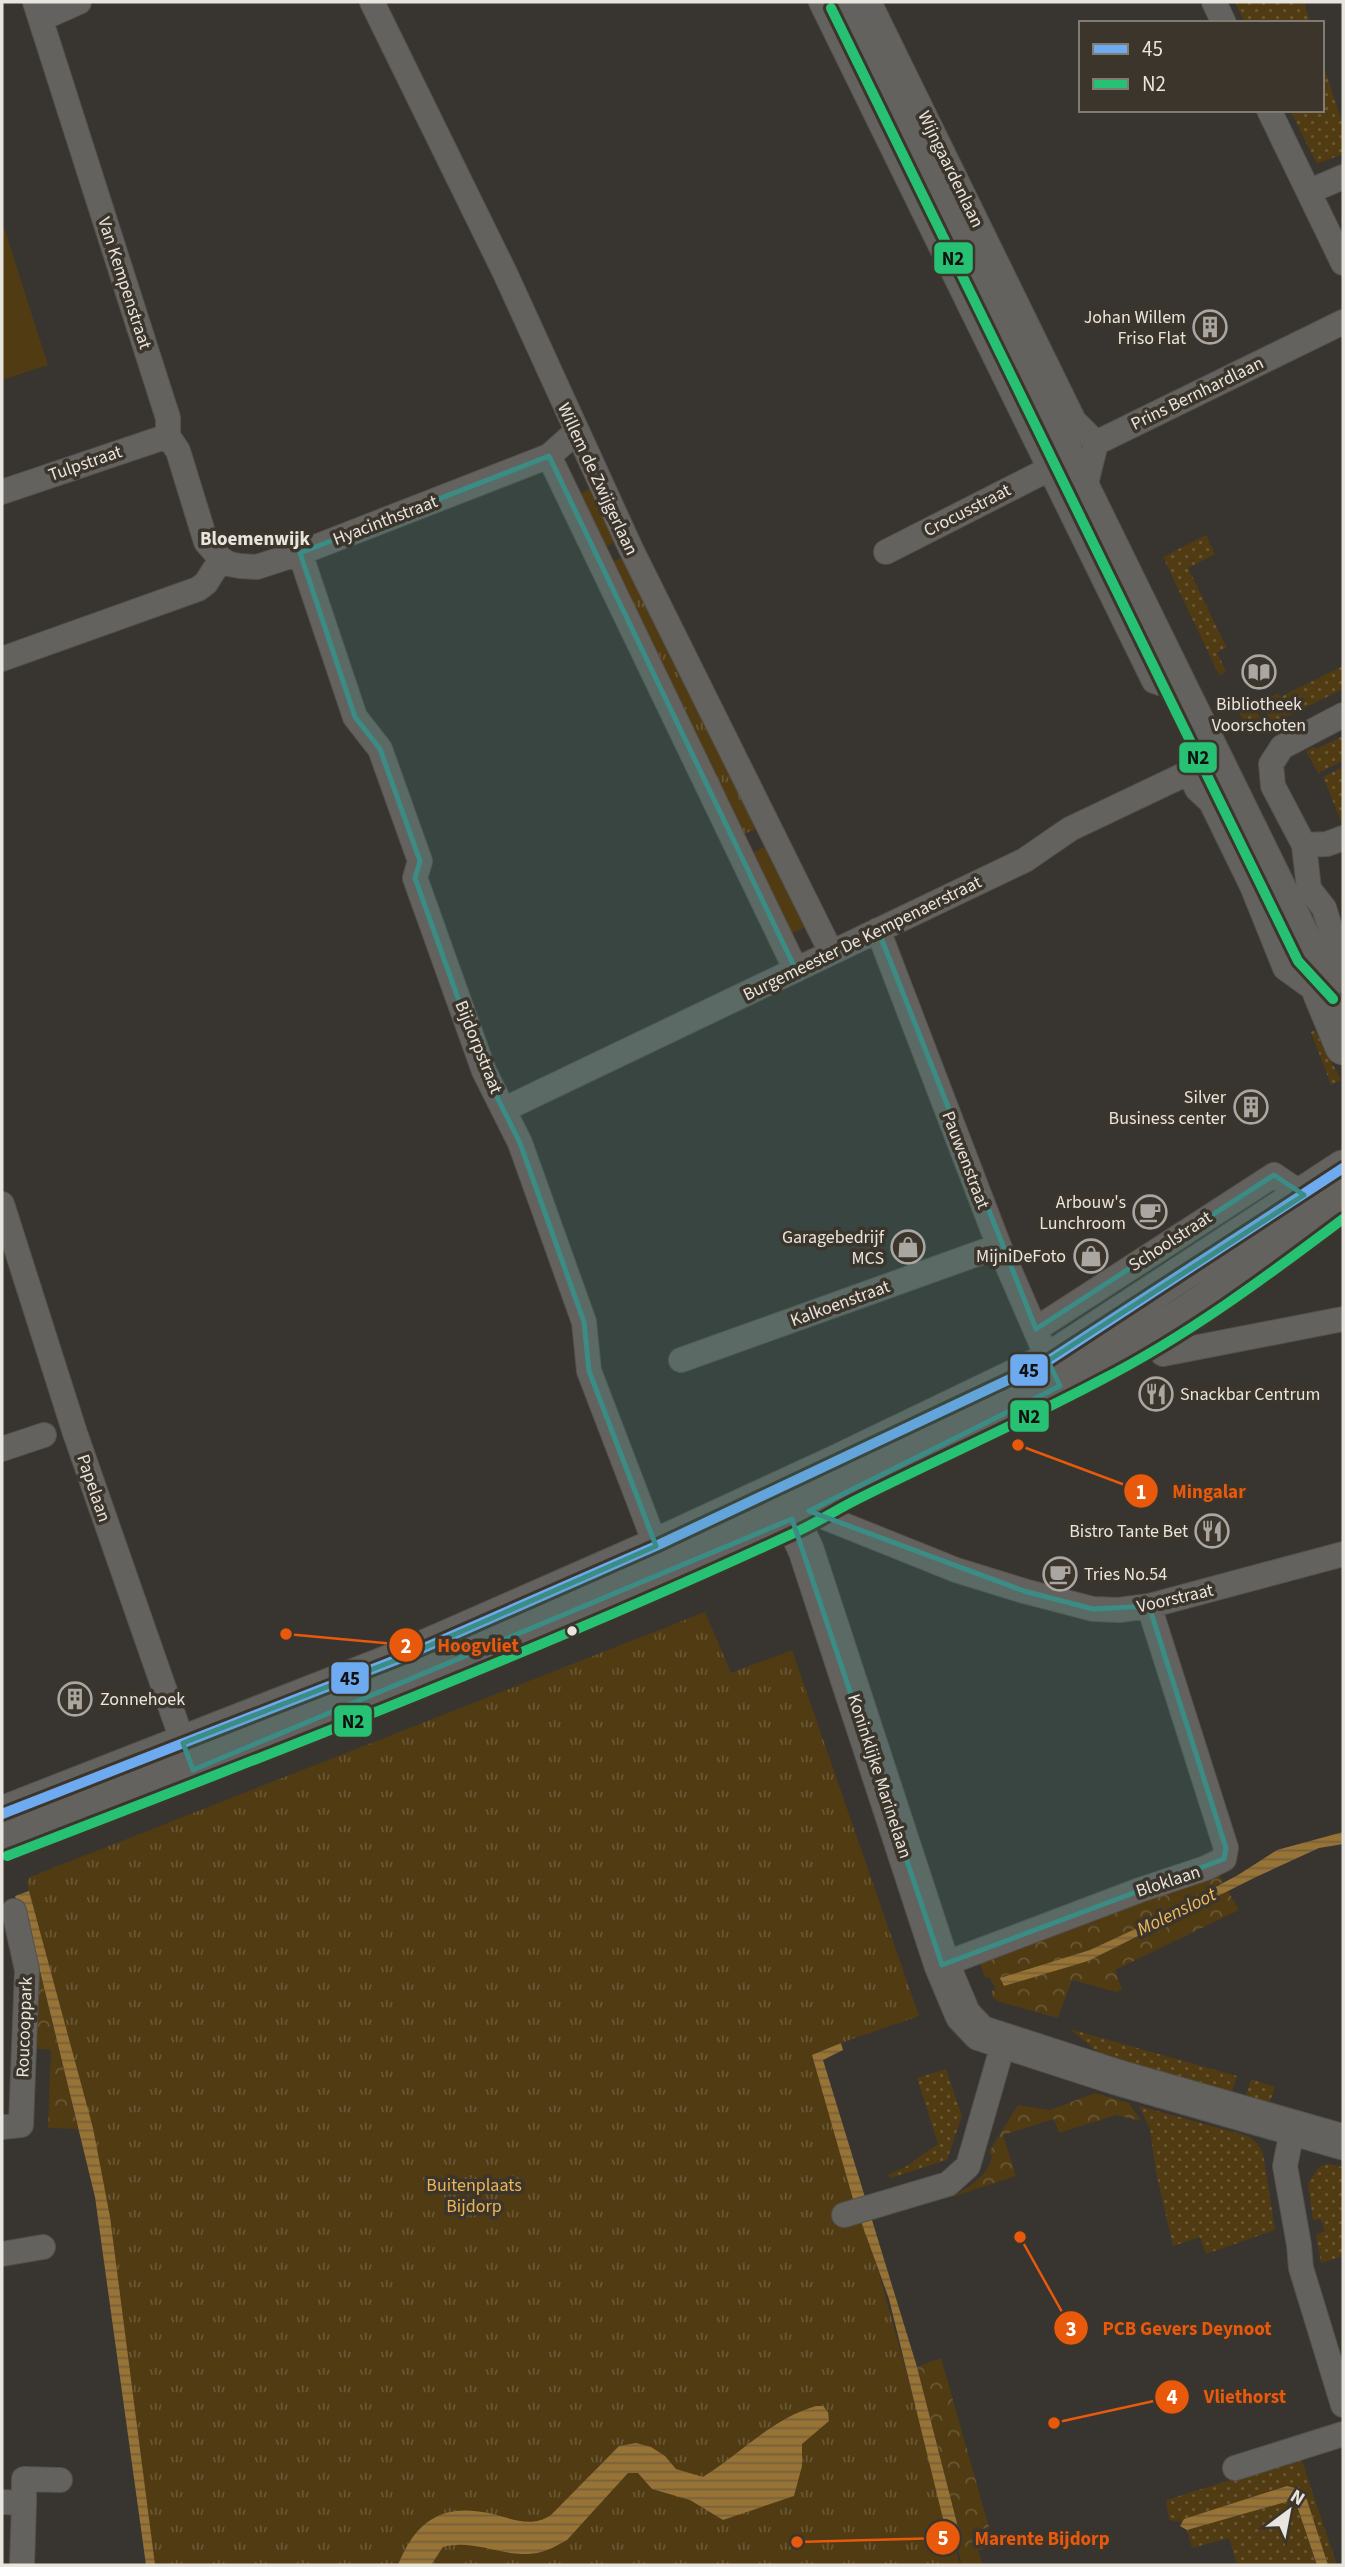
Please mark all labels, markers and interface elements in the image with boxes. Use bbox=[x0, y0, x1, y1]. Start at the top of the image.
legend bbox=[1079, 21, 1324, 112]
text: 45 bbox=[1142, 34, 1163, 64]
text: N2 bbox=[1142, 69, 1166, 99]
street label: Wijngaardenlaan bbox=[911, 107, 990, 232]
street label: Van Kempenstraat bbox=[91, 214, 158, 352]
line badge: N2 bbox=[933, 241, 974, 275]
text: N2 bbox=[942, 246, 964, 273]
place label: Johan Willem Friso Flat bbox=[1084, 305, 1186, 351]
building icon: Johan Willem Friso Flat bbox=[1191, 308, 1229, 346]
street label: Prins Bernhardlaan bbox=[1127, 350, 1268, 436]
street label: Willem de Zwijgerlaan bbox=[551, 399, 644, 560]
street label: Tulpstraat bbox=[45, 439, 125, 488]
street label: Crocusstraat bbox=[919, 478, 1015, 543]
street label: Hyacinthstraat bbox=[329, 489, 441, 552]
district label: Bloemenwijk bbox=[200, 526, 311, 553]
library icon: Bibliotheek Voorschoten bbox=[1240, 653, 1278, 691]
place label: Bibliotheek Voorschoten bbox=[1212, 692, 1306, 738]
line badge: N2 bbox=[1178, 741, 1218, 774]
text: N2 bbox=[1187, 745, 1209, 772]
street label: Burgemeester De Kempenaerstraat bbox=[739, 870, 986, 1007]
street label: Bijdorpstraat bbox=[449, 997, 509, 1098]
place label: Silver Business center bbox=[1109, 1085, 1227, 1131]
building icon: Silver Business center bbox=[1232, 1088, 1270, 1126]
street label: Pauwenstraat bbox=[935, 1108, 996, 1213]
place label: Arbouw's Lunchroom bbox=[1039, 1190, 1126, 1236]
cafe icon: Arbouw's Lunchroom bbox=[1131, 1193, 1169, 1231]
street label: Schoolstraat bbox=[1124, 1205, 1217, 1278]
place label: Garagebedrijf MCS bbox=[782, 1225, 885, 1271]
shop icon: Garagebedrijf MCS bbox=[889, 1228, 927, 1266]
shop icon: MijniDeFoto bbox=[1072, 1237, 1110, 1275]
place label: MijniDeFoto bbox=[976, 1244, 1066, 1269]
street label: Kalkoenstraat bbox=[787, 1274, 893, 1333]
line badge: 45 bbox=[1009, 1353, 1049, 1387]
text: 45 bbox=[1019, 1358, 1039, 1385]
restaurant icon: Snackbar Centrum bbox=[1137, 1375, 1175, 1413]
place label: Snackbar Centrum bbox=[1180, 1382, 1320, 1407]
line badge: N2 bbox=[1009, 1399, 1050, 1433]
text: N2 bbox=[1018, 1404, 1040, 1431]
street label: Papelaan bbox=[70, 1451, 117, 1525]
callout: Mingalar bbox=[1123, 1471, 1260, 1511]
text: 1 bbox=[1135, 1477, 1147, 1507]
text: Mingalar bbox=[1172, 1479, 1246, 1506]
restaurant icon: Bistro Tante Bet bbox=[1193, 1512, 1231, 1550]
place label: Bistro Tante Bet bbox=[1069, 1519, 1188, 1544]
cafe icon: Tries No.54 bbox=[1041, 1555, 1079, 1593]
place label: Tries No.54 bbox=[1084, 1562, 1167, 1587]
street label: Voorstraat bbox=[1134, 1578, 1216, 1619]
unlabelled marker bbox=[565, 1624, 579, 1638]
callout: Hoogvliet bbox=[388, 1625, 532, 1665]
text: 2 bbox=[400, 1631, 412, 1661]
text: Hoogvliet bbox=[437, 1633, 519, 1660]
line badge: 45 bbox=[330, 1661, 370, 1695]
text: 45 bbox=[340, 1666, 360, 1693]
building icon: Zonnehoek bbox=[56, 1680, 94, 1718]
place label: Zonnehoek bbox=[100, 1687, 185, 1712]
street label: Koninklijke Marinelaan bbox=[841, 1691, 918, 1862]
line badge: N2 bbox=[333, 1704, 373, 1738]
text: N2 bbox=[342, 1709, 364, 1736]
street label: Bloklaan bbox=[1133, 1859, 1204, 1904]
water label: Molensloot bbox=[1133, 1881, 1222, 1943]
street label: Roucooppark bbox=[10, 1976, 39, 2078]
park label: Buitenplaats Bijdorp bbox=[426, 2173, 522, 2219]
callout: PCB Gevers Deynoot bbox=[1054, 2308, 1286, 2348]
text: 3 bbox=[1065, 2314, 1077, 2344]
text: PCB Gevers Deynoot bbox=[1102, 2316, 1272, 2343]
callout: Vliethorst bbox=[1154, 2377, 1300, 2417]
text: 4 bbox=[1166, 2382, 1178, 2412]
text: Vliethorst bbox=[1203, 2384, 1286, 2411]
north arrow bbox=[1254, 2476, 1324, 2546]
text: N bbox=[1285, 2483, 1310, 2513]
callout: Marente Bijdorp bbox=[926, 2518, 1124, 2558]
text: 5 bbox=[937, 2523, 949, 2553]
text: Marente Bijdorp bbox=[974, 2526, 1110, 2553]

